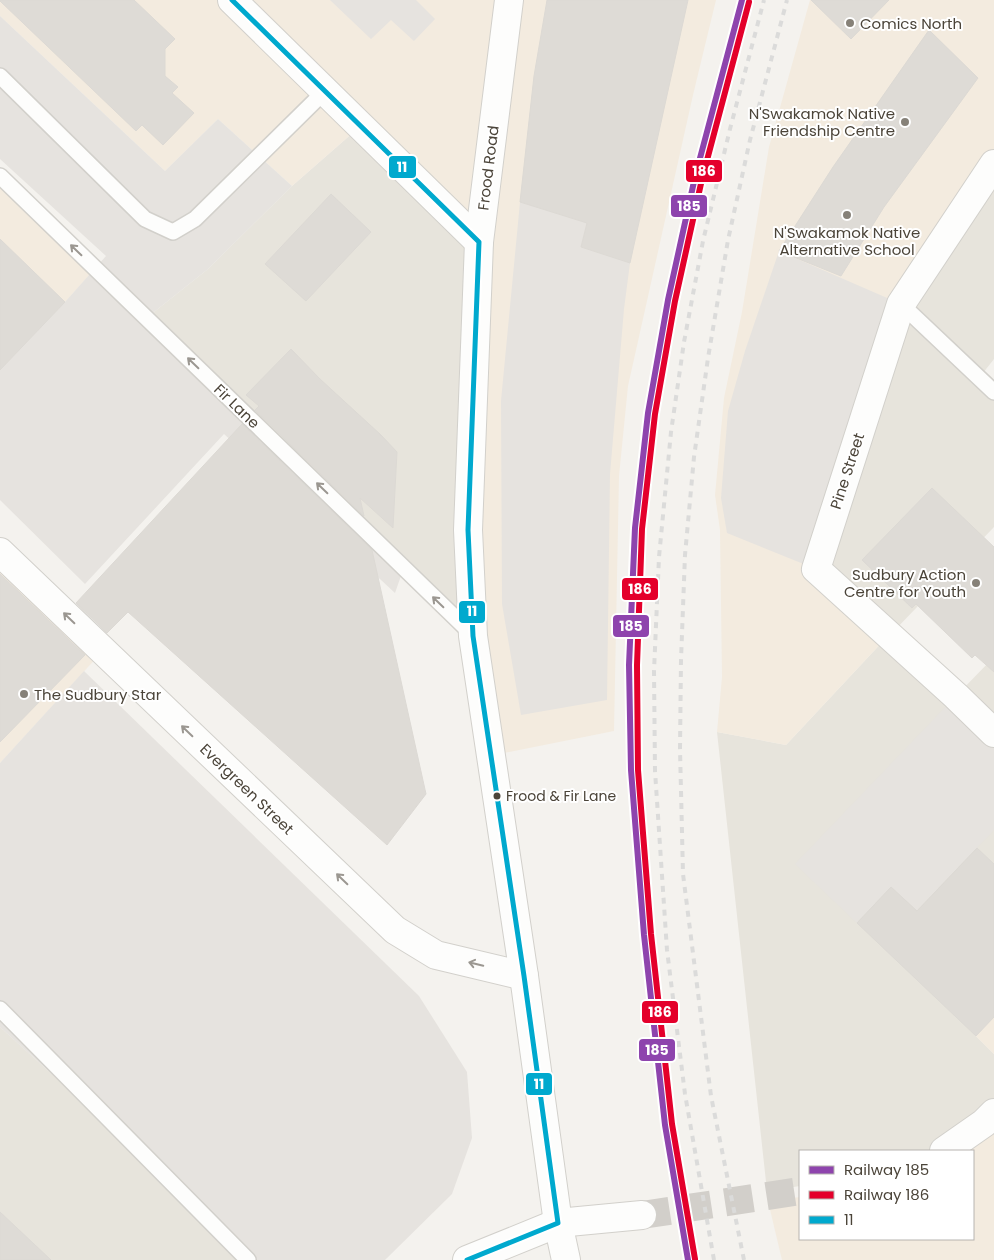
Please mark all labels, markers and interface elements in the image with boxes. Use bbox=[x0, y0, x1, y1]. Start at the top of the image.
place label: Comics North bbox=[860, 13, 962, 34]
marker: Comics North bbox=[844, 17, 856, 29]
place label: N'Swakamok Native Friendship Centre bbox=[749, 103, 895, 141]
marker: N'Swakamok Native Friendship Centre bbox=[899, 116, 911, 128]
street label: Frood Road bbox=[472, 124, 504, 212]
line badge: 11 bbox=[388, 155, 417, 179]
text: 11 bbox=[397, 157, 407, 177]
line badge: 186 bbox=[685, 159, 723, 183]
text: 186 bbox=[692, 161, 716, 181]
line badge: 185 bbox=[670, 194, 708, 218]
text: 185 bbox=[677, 196, 701, 216]
marker: N'Swakamok Native Alternative School bbox=[841, 209, 853, 221]
place label: N'Swakamok Native Alternative School bbox=[774, 222, 920, 260]
one-way arrow bbox=[70, 243, 82, 256]
one-way arrow bbox=[186, 357, 199, 369]
street label: Fir Lane bbox=[209, 379, 265, 433]
street label: Pine Street bbox=[825, 430, 869, 512]
one-way arrow bbox=[315, 482, 328, 494]
place label: Sudbury Action Centre for Youth bbox=[844, 564, 966, 602]
line badge: 186 bbox=[621, 577, 659, 601]
marker: Sudbury Action Centre for Youth bbox=[970, 577, 982, 589]
text: 186 bbox=[628, 579, 652, 599]
one-way arrow bbox=[432, 596, 444, 608]
line badge: 11 bbox=[458, 600, 486, 624]
text: 11 bbox=[467, 601, 477, 621]
one-way arrow bbox=[64, 613, 76, 625]
line badge: 185 bbox=[612, 614, 650, 638]
text: 185 bbox=[619, 616, 643, 636]
place label: The Sudbury Star bbox=[34, 684, 162, 705]
marker: The Sudbury Star bbox=[18, 688, 30, 700]
one-way arrow bbox=[181, 725, 193, 737]
street label: Evergreen Street bbox=[196, 739, 298, 839]
place label: Frood & Fir Lane bbox=[506, 786, 616, 806]
marker: Frood & Fir Lane bbox=[492, 791, 502, 801]
one-way arrow bbox=[336, 873, 349, 885]
one-way arrow bbox=[469, 959, 485, 968]
line badge: 186 bbox=[641, 1000, 679, 1024]
text: 186 bbox=[648, 1002, 672, 1022]
line badge: 185 bbox=[638, 1038, 676, 1062]
text: 185 bbox=[645, 1040, 669, 1060]
line badge: 11 bbox=[525, 1072, 553, 1096]
text: 11 bbox=[534, 1074, 544, 1094]
legend bbox=[799, 1150, 974, 1240]
text: Railway 185 bbox=[844, 1159, 929, 1180]
text: Railway 186 bbox=[844, 1184, 929, 1205]
text: 11 bbox=[844, 1209, 854, 1230]

